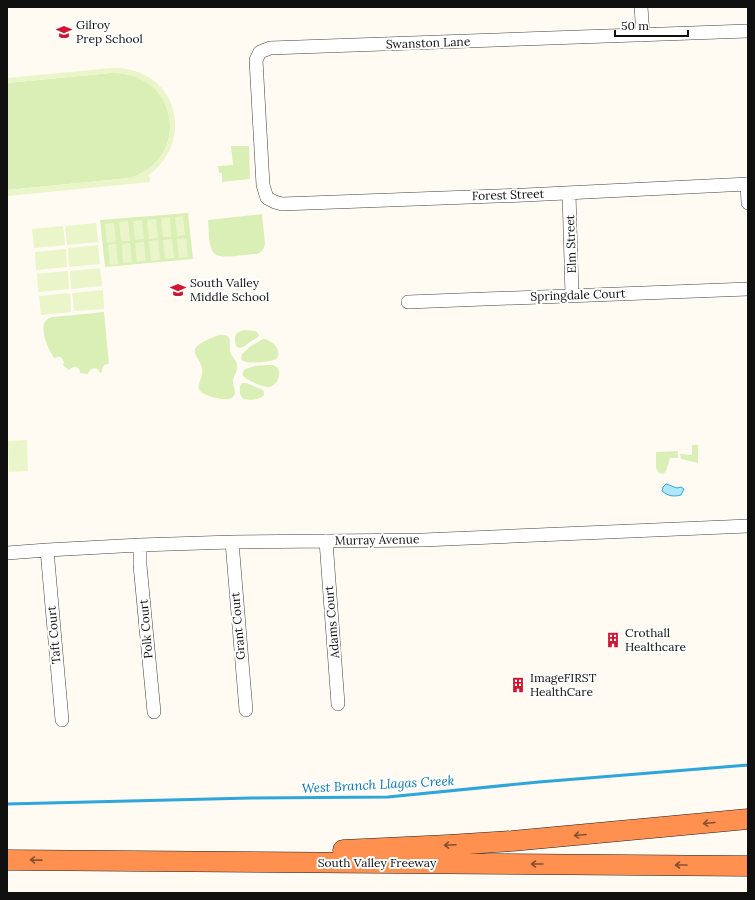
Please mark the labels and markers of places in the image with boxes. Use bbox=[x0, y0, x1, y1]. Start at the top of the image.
place label: Gilroy Prep School bbox=[76, 17, 143, 46]
school or university icon: Gilroy Prep School bbox=[55, 23, 73, 41]
place label: South Valley Middle School bbox=[190, 275, 269, 304]
school or university icon: South Valley Middle School bbox=[169, 281, 187, 299]
place label: Crothall Healthcare bbox=[625, 625, 687, 654]
building icon: Crothall Healthcare bbox=[604, 631, 622, 649]
place label: ImageFIRST HealthCare bbox=[530, 670, 597, 699]
building icon: ImageFIRST HealthCare bbox=[509, 676, 527, 694]

